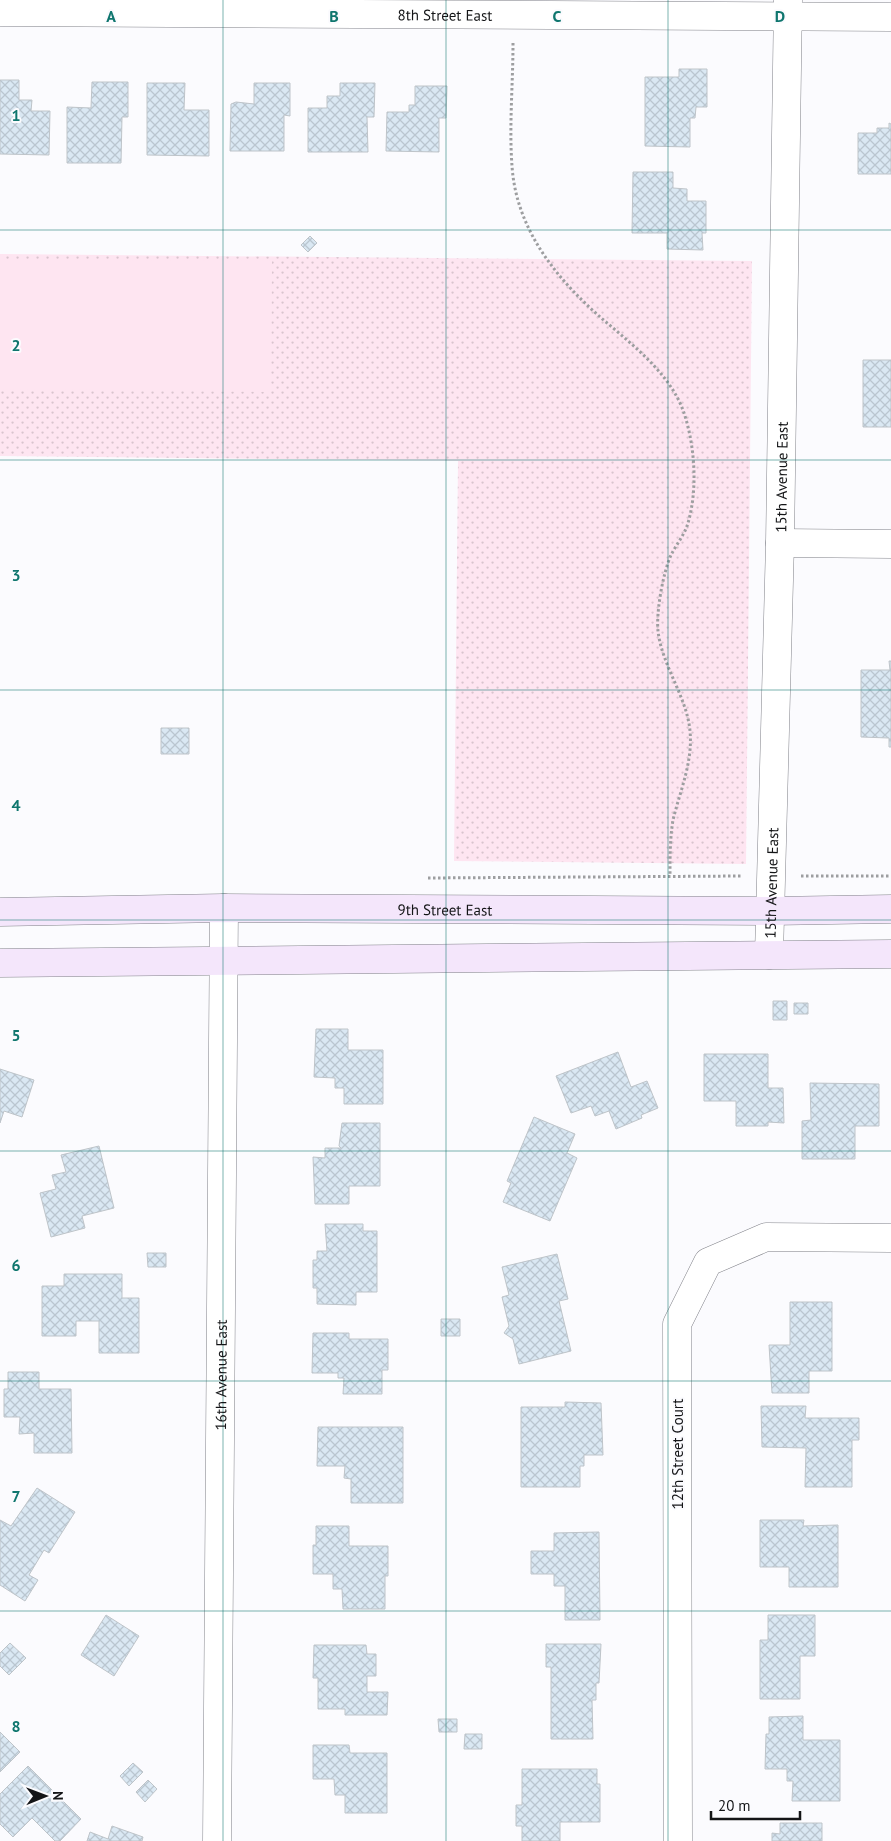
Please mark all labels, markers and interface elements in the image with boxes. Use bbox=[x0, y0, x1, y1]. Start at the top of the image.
street label: 8th Street East bbox=[398, 5, 492, 24]
text: A bbox=[106, 6, 116, 26]
text: B bbox=[329, 6, 339, 26]
text: C bbox=[553, 6, 562, 26]
text: D bbox=[775, 6, 785, 26]
text: 1 bbox=[11, 105, 21, 125]
text: 2 bbox=[11, 335, 21, 355]
street label: 15th Avenue East bbox=[771, 421, 791, 533]
text: 3 bbox=[11, 565, 21, 585]
text: 4 bbox=[11, 795, 21, 815]
street label: 15th Avenue East bbox=[760, 827, 782, 939]
street label: 9th Street East bbox=[398, 899, 492, 919]
text: 5 bbox=[11, 1025, 21, 1045]
text: 6 bbox=[11, 1255, 21, 1275]
street label: 16th Avenue East bbox=[211, 1319, 230, 1431]
street label: 12th Street Court bbox=[668, 1399, 687, 1509]
text: 7 bbox=[11, 1486, 21, 1506]
text: 8 bbox=[11, 1716, 21, 1736]
north arrow bbox=[20, 1771, 70, 1821]
scale bar bbox=[711, 1788, 800, 1820]
text: N bbox=[49, 1791, 67, 1801]
text: 20 m bbox=[718, 1796, 751, 1815]

